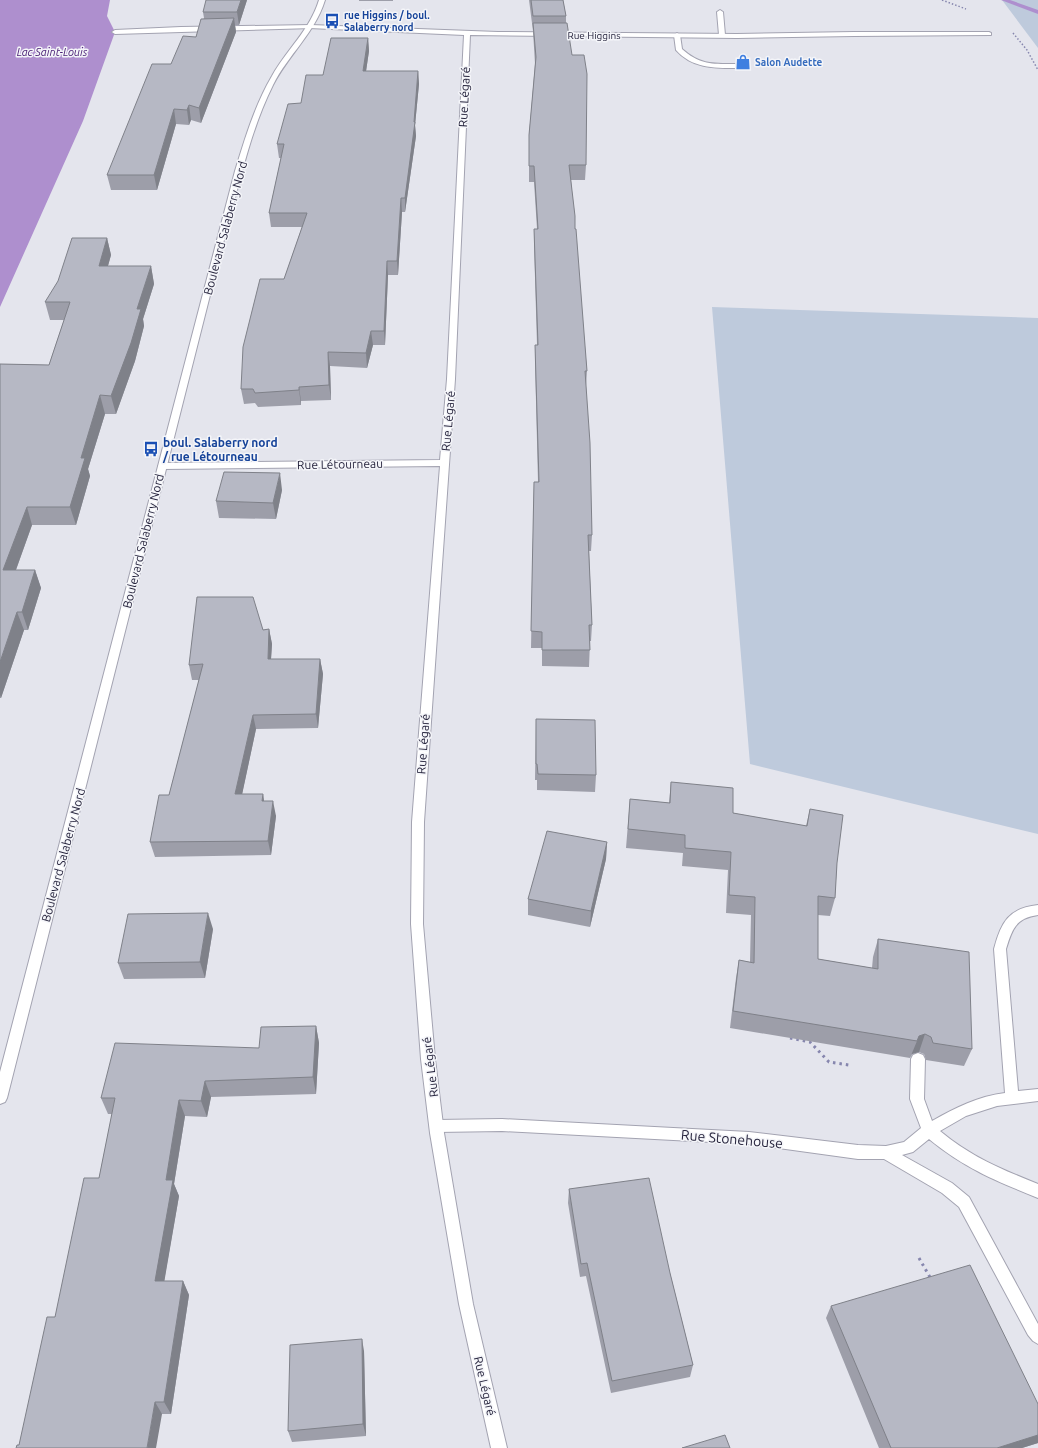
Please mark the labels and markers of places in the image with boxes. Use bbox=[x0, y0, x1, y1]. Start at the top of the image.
place label: rue Higgins / boul. Salaberry nord bbox=[344, 10, 430, 33]
bus stop icon: rue Higgins / boul. Salaberry nord bbox=[323, 12, 341, 30]
shop icon: Salon Audette bbox=[734, 53, 752, 71]
place label: Salon Audette bbox=[755, 57, 823, 68]
place label: boul. Salaberry nord / rue Létourneau bbox=[162, 436, 278, 463]
bus stop icon: boul. Salaberry nord / rue Létourneau bbox=[142, 440, 160, 458]

